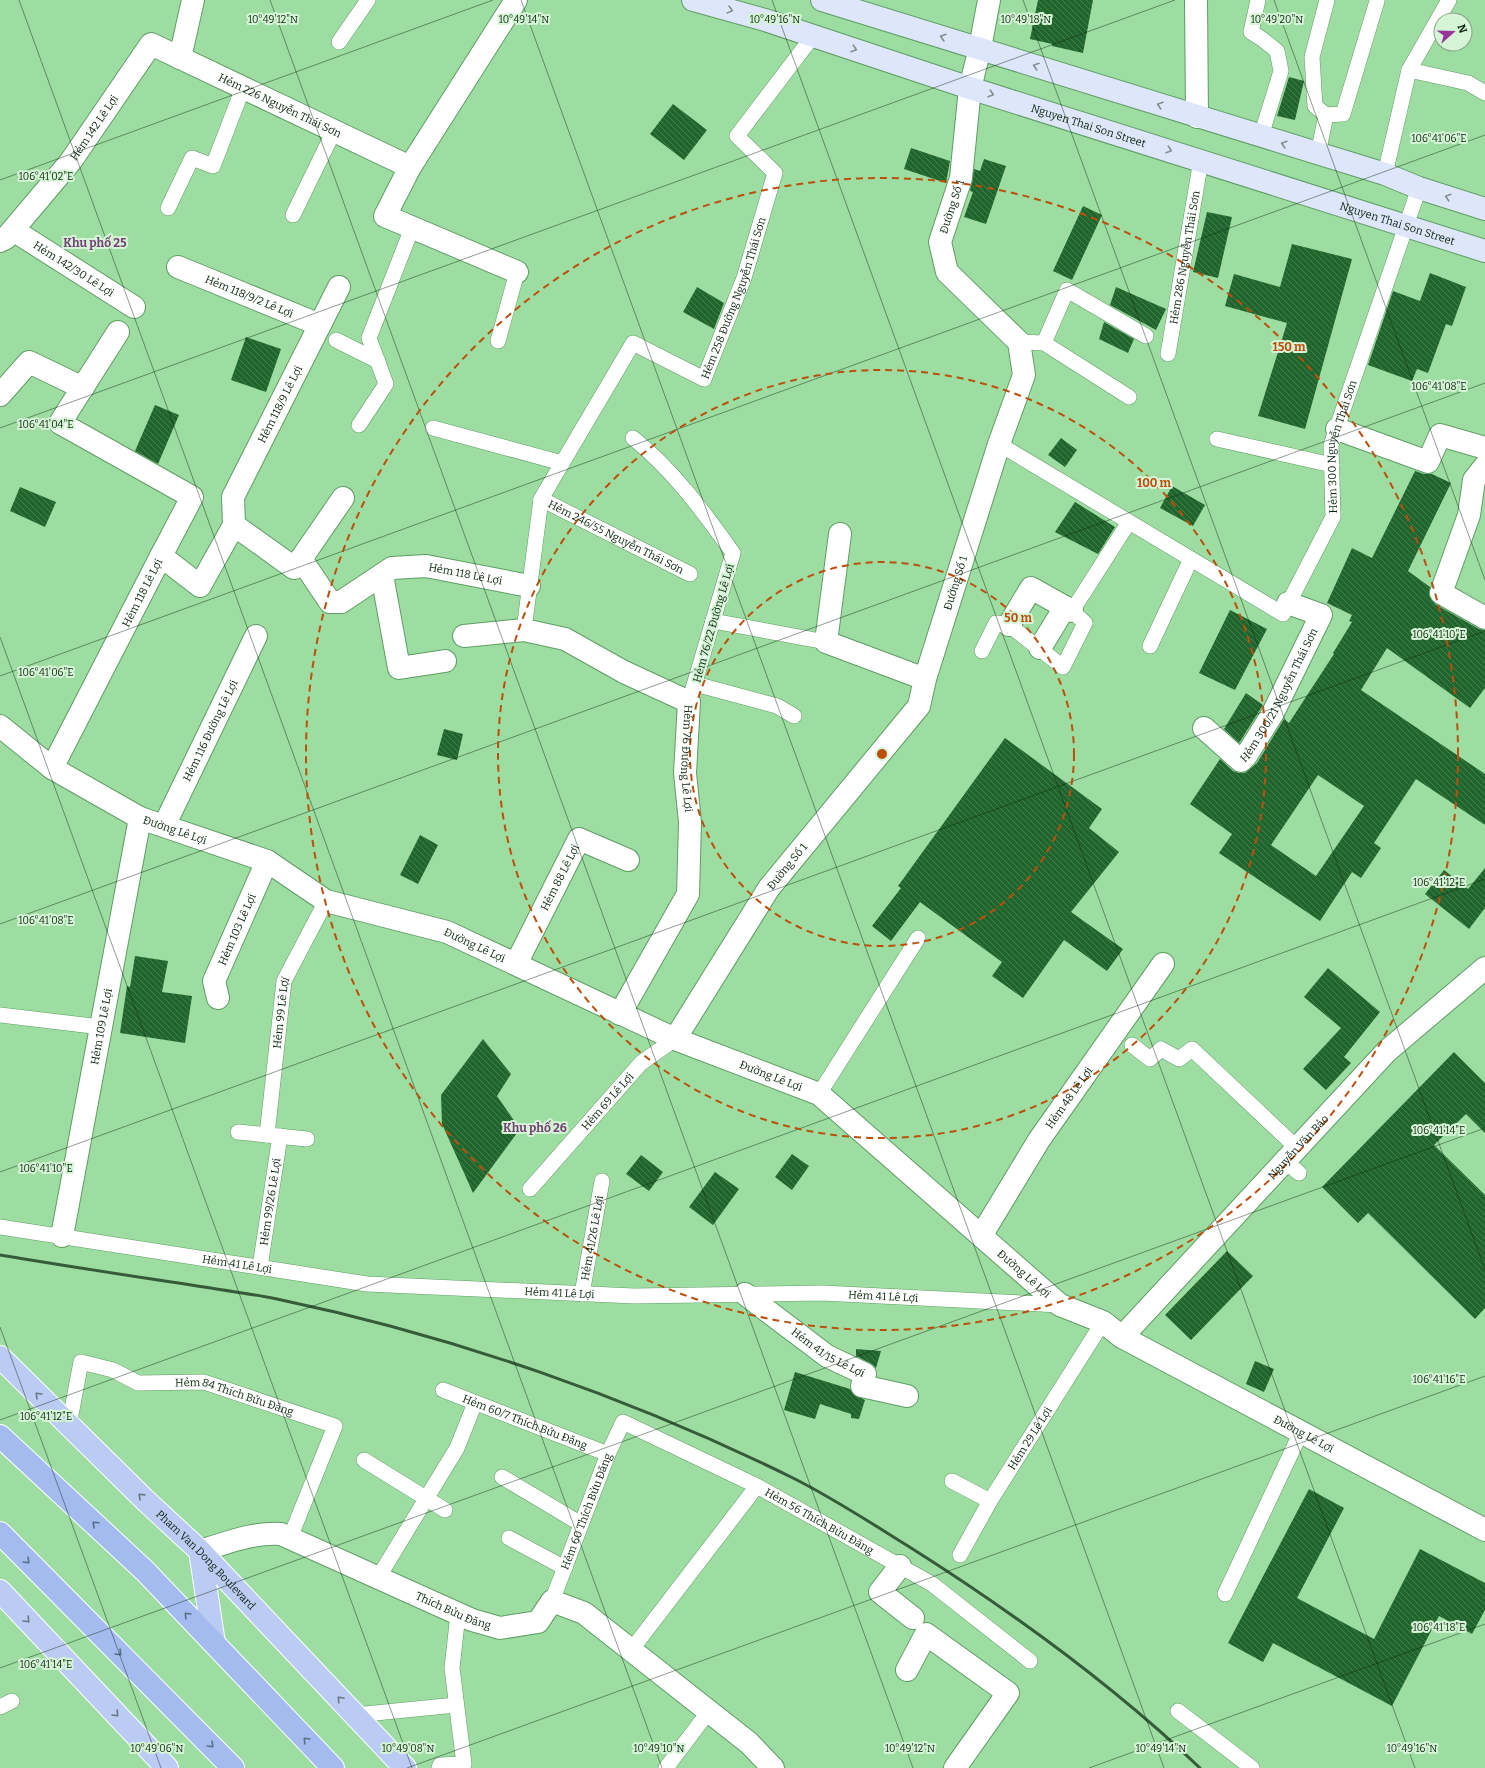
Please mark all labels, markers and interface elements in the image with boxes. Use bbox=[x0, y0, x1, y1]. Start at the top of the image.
one-way arrow bbox=[727, 5, 734, 14]
north arrow bbox=[1433, 12, 1473, 52]
text: 10°49'12"N bbox=[248, 14, 298, 26]
text: 10°49'14"N bbox=[499, 14, 549, 26]
text: 10°49'16"N bbox=[750, 14, 800, 26]
text: 10°49'18"N bbox=[1001, 14, 1051, 26]
text: 10°49'20"N bbox=[1251, 14, 1303, 26]
text: N bbox=[1454, 23, 1470, 35]
one-way arrow bbox=[940, 33, 947, 42]
one-way arrow bbox=[851, 45, 858, 53]
one-way arrow bbox=[1033, 62, 1040, 71]
street label: Hẻm 226 Nguyễn Thái Sơn bbox=[216, 71, 343, 140]
one-way arrow bbox=[988, 89, 995, 98]
street label: Hẻm 142 Lê Lợi bbox=[67, 92, 122, 163]
one-way arrow bbox=[1157, 101, 1164, 110]
street label: Nguyen Thai Son Street bbox=[1029, 102, 1147, 150]
text: 106°41'06"E bbox=[1411, 133, 1467, 145]
one-way arrow bbox=[1281, 140, 1288, 148]
one-way arrow bbox=[1165, 145, 1172, 154]
text: 106°41'02"E bbox=[19, 171, 73, 183]
street label: Đường Số 1 bbox=[937, 178, 967, 235]
street label: Hẻm 286 Nguyễn Thái Sơn bbox=[1167, 190, 1203, 325]
one-way arrow bbox=[1445, 193, 1452, 202]
street label: Nguyen Thai Son Street bbox=[1338, 199, 1456, 248]
street label: Hẻm 258 Đường Nguyễn Thái Sơn bbox=[699, 216, 769, 381]
district label: Khu phố 25 bbox=[63, 235, 127, 250]
street label: Hẻm 142/30 Lê Lợi bbox=[31, 239, 117, 300]
street label: Hẻm 118/9/2 Lê Lợi bbox=[203, 273, 296, 321]
text: 150 m bbox=[1273, 340, 1306, 354]
street label: Hẻm 118/9 Lê Lợi bbox=[255, 363, 306, 445]
street label: Hẻm 300 Nguyễn Thái Sơn bbox=[1325, 379, 1360, 514]
text: 106°41'08"E bbox=[1412, 381, 1466, 393]
text: 106°41'04"E bbox=[19, 419, 74, 431]
text: 100 m bbox=[1137, 476, 1172, 490]
street label: Hẻm 246/55 Nguyễn Thái Sơn bbox=[546, 498, 686, 577]
street label: Đường Số 1 bbox=[941, 554, 970, 612]
street label: Hẻm 118 Lê Lợi bbox=[120, 556, 166, 629]
street label: Hẻm 118 Lê Lợi bbox=[427, 561, 504, 588]
street label: Hẻm 76/22 Đường Lê Lợi bbox=[690, 562, 737, 684]
text: 50 m bbox=[1004, 611, 1032, 625]
street label: Hẻm 300/21 Nguyễn Thái Sơn bbox=[1238, 626, 1321, 765]
text: 106°41'10"E bbox=[1412, 629, 1466, 641]
text: 106°41'06"E bbox=[18, 667, 74, 679]
street label: Hẻm 116 Đường Lê Lợi bbox=[181, 677, 241, 784]
street label: Hẻm 76 Đường Lê Lợi bbox=[678, 704, 695, 813]
centre of rings bbox=[875, 747, 889, 761]
street label: Đường Lê Lợi bbox=[141, 814, 209, 847]
street label: Đường Số 1 bbox=[764, 840, 810, 892]
street label: Hẻm 88 Lê Lợi bbox=[538, 842, 583, 913]
text: 106°41'12"E bbox=[1413, 877, 1465, 889]
street label: Hẻm 103 Lê Lợi bbox=[216, 891, 259, 967]
text: 106°41'08"E bbox=[19, 915, 73, 927]
street label: Đường Lê Lợi bbox=[442, 926, 508, 966]
street label: Hẻm 99 Lê Lợi bbox=[271, 974, 292, 1049]
street label: Hẻm 109 Lê Lợi bbox=[88, 987, 115, 1066]
street label: Đường Lê Lợi bbox=[738, 1058, 805, 1094]
street label: Hẻm 48 Lê Lợi bbox=[1043, 1064, 1096, 1131]
street label: Hẻm 69 Lê Lợi bbox=[579, 1070, 637, 1133]
street label: Nguyễn Văn Bảo bbox=[1265, 1112, 1331, 1182]
district label: Khu phố 26 bbox=[503, 1120, 567, 1135]
text: 106°41'14"E bbox=[1413, 1125, 1465, 1137]
street label: Hẻm 99/26 Lê Lợi bbox=[257, 1157, 284, 1246]
text: 106°41'10"E bbox=[19, 1163, 73, 1175]
street label: Hẻm 41/26 Lê Lợi bbox=[579, 1194, 606, 1282]
street label: Đường Lê Lợi bbox=[995, 1247, 1054, 1301]
street label: Hẻm 41 Lê Lợi bbox=[201, 1253, 273, 1276]
street label: Hẻm 41 Lê Lợi bbox=[524, 1285, 595, 1301]
street label: Hẻm 41 Lê Lợi bbox=[848, 1288, 919, 1305]
street label: Hẻm 41/15 Lê Lợi bbox=[789, 1325, 867, 1380]
text: 106°41'16"E bbox=[1413, 1374, 1465, 1386]
street label: Hẻm 84 Thích Bửu Đăng bbox=[175, 1376, 295, 1419]
one-way arrow bbox=[35, 1392, 43, 1399]
street label: Hẻm 60/7 Thích Bửu Đăng bbox=[461, 1392, 589, 1452]
street label: Hẻm 29 Lê Lợi bbox=[1005, 1404, 1055, 1472]
text: 106°41'12"E bbox=[20, 1411, 72, 1423]
street label: Đường Lê Lợi bbox=[1271, 1413, 1336, 1456]
street label: Hẻm 60 Thích Bửu Đăng bbox=[559, 1451, 615, 1572]
street label: Hẻm 56 Thích Bửu Đăng bbox=[763, 1486, 876, 1557]
one-way arrow bbox=[138, 1493, 146, 1501]
street label: Pham Van Dong Boulevard bbox=[153, 1508, 258, 1613]
one-way arrow bbox=[92, 1522, 99, 1529]
one-way arrow bbox=[23, 1556, 30, 1564]
street label: Thích Bửu Đăng bbox=[413, 1589, 493, 1632]
one-way arrow bbox=[184, 1612, 192, 1620]
one-way arrow bbox=[22, 1615, 30, 1623]
text: 106°41'18"E bbox=[1413, 1622, 1465, 1634]
one-way arrow bbox=[114, 1648, 122, 1656]
text: 106°41'14"E bbox=[20, 1659, 72, 1671]
one-way arrow bbox=[337, 1696, 345, 1704]
one-way arrow bbox=[111, 1709, 119, 1717]
one-way arrow bbox=[303, 1737, 311, 1745]
one-way arrow bbox=[206, 1740, 213, 1748]
text: 10°49'06"N bbox=[131, 1743, 183, 1755]
text: 10°49'08"N bbox=[382, 1743, 434, 1755]
text: 10°49'10"N bbox=[634, 1743, 685, 1755]
text: 10°49'12"N bbox=[885, 1743, 935, 1755]
text: 10°49'14"N bbox=[1136, 1743, 1186, 1755]
text: 10°49'16"N bbox=[1387, 1743, 1437, 1755]

